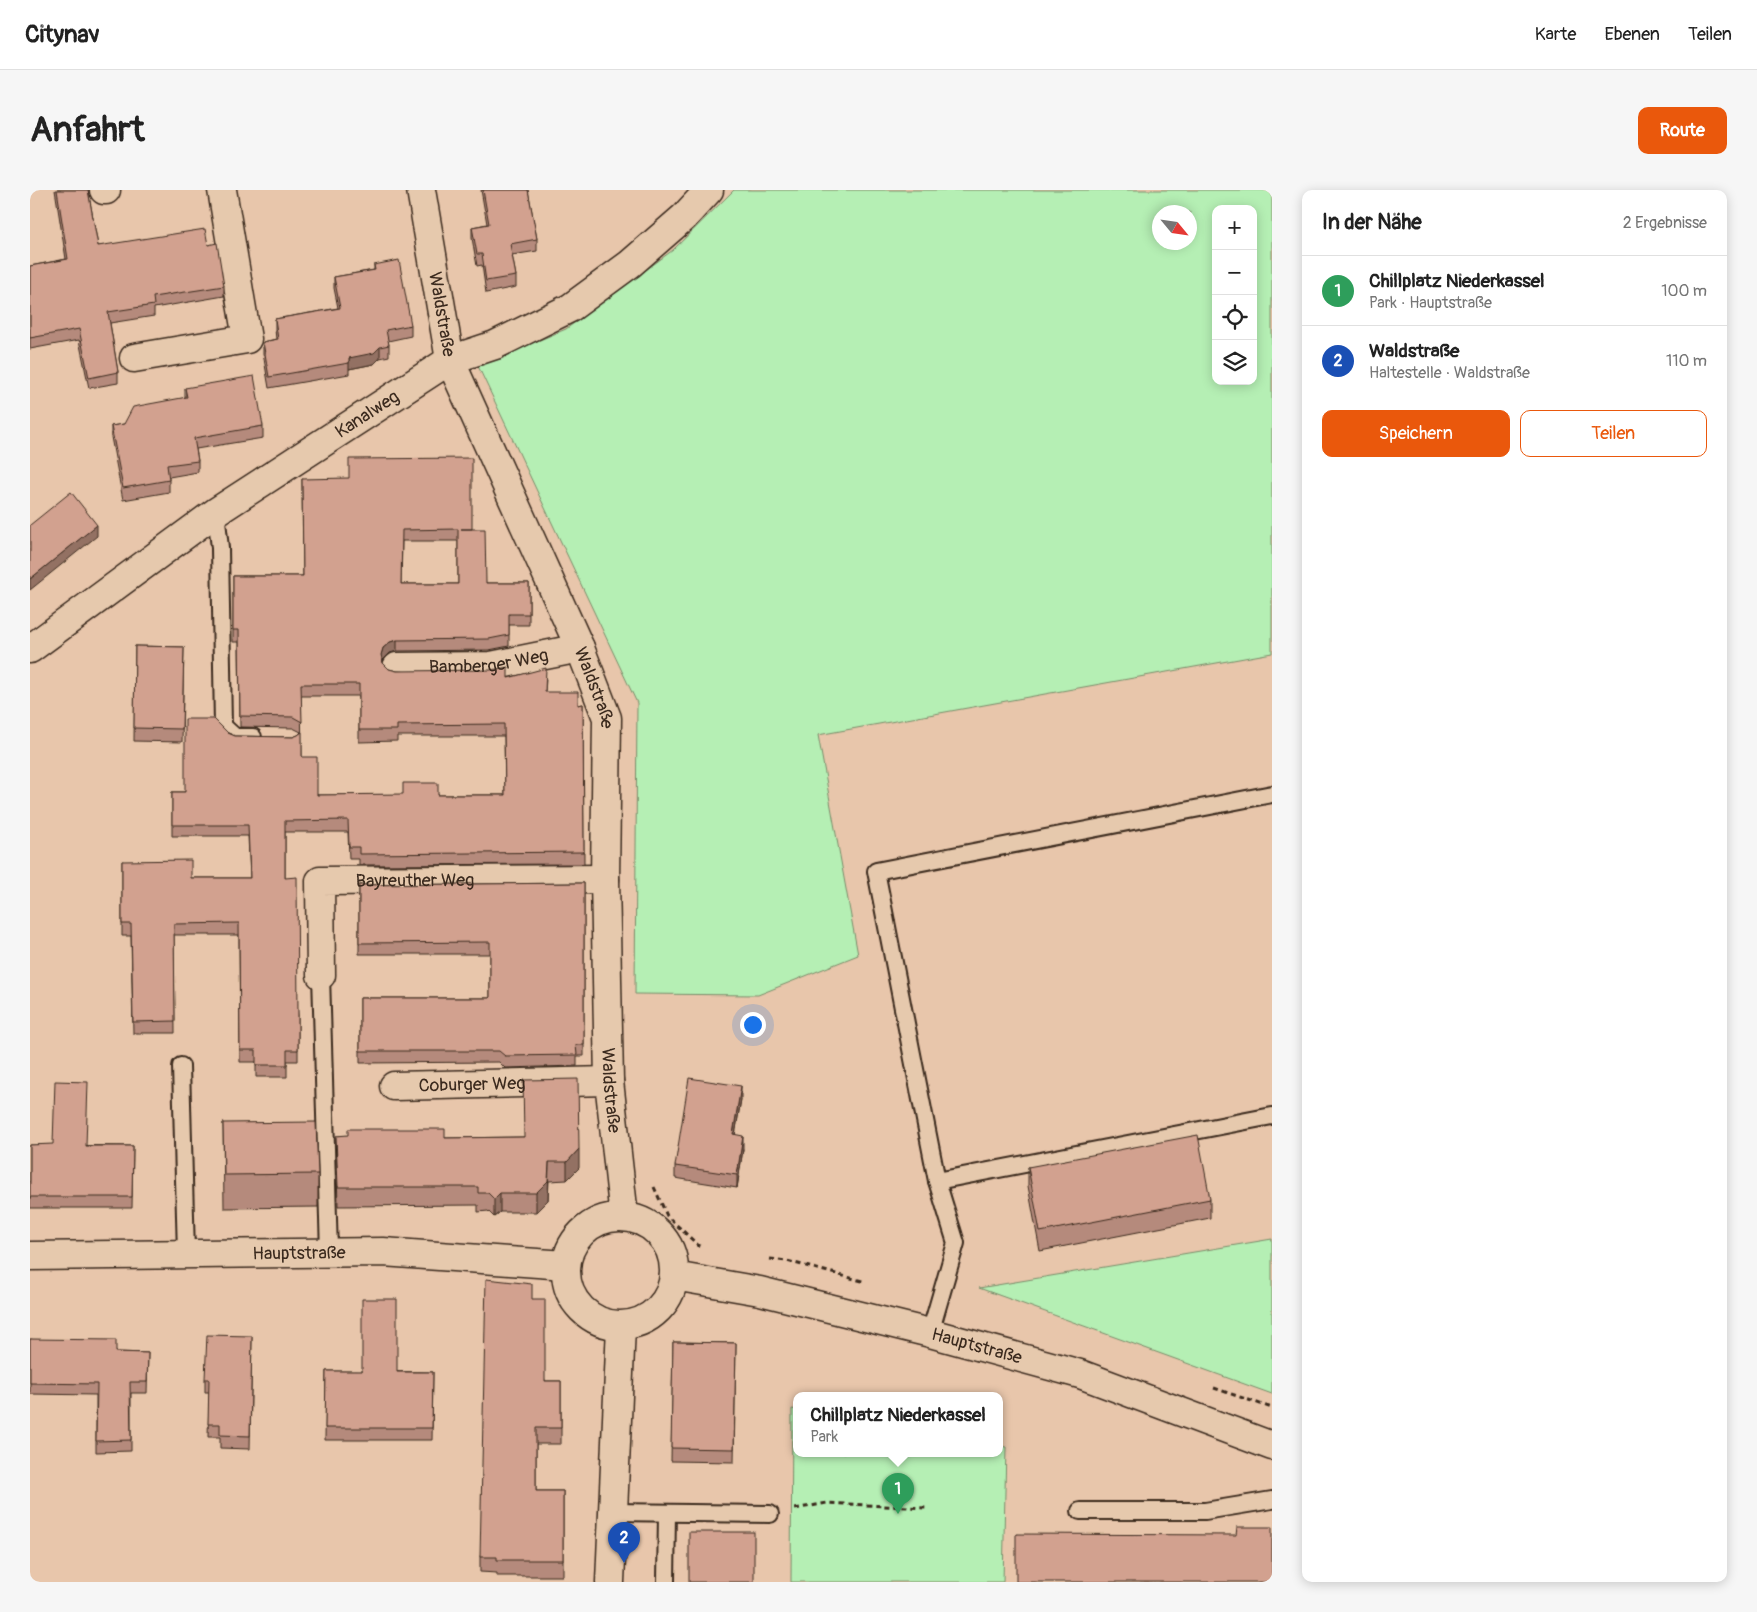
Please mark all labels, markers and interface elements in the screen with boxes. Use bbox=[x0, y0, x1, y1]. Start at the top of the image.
text: Citynav bbox=[25, 20, 100, 49]
text: Karte bbox=[1535, 23, 1576, 46]
text: Ebenen bbox=[1604, 23, 1660, 46]
text: Teilen bbox=[1688, 23, 1732, 46]
button: Route bbox=[1638, 107, 1727, 154]
text: Anfahrt bbox=[30, 108, 145, 152]
north arrow bbox=[1152, 205, 1197, 250]
map controls bbox=[1212, 205, 1257, 385]
button: + bbox=[1212, 205, 1257, 250]
text: In der Nähe bbox=[1322, 209, 1422, 236]
text: 2 Ergebnisse bbox=[1623, 213, 1707, 233]
button: − bbox=[1212, 250, 1257, 295]
text: Chillplatz Niederkassel bbox=[1369, 269, 1545, 293]
street label: Waldstraße bbox=[424, 270, 461, 358]
text: 1 bbox=[1335, 281, 1341, 301]
text: 100 m bbox=[1661, 281, 1707, 301]
text: Park · Hauptstraße bbox=[1369, 293, 1492, 313]
button: locate bbox=[1212, 295, 1257, 340]
text: Waldstraße bbox=[1369, 339, 1459, 363]
button: layers bbox=[1212, 340, 1257, 385]
text: 2 bbox=[1334, 351, 1342, 371]
text: 110 m bbox=[1666, 351, 1707, 371]
text: Haltestelle · Waldstraße bbox=[1369, 363, 1530, 383]
street label: Kanalweg bbox=[331, 385, 403, 443]
button: Speichern bbox=[1322, 410, 1510, 457]
button: Teilen bbox=[1520, 410, 1707, 457]
street label: Bamberger Weg bbox=[429, 643, 550, 678]
street label: Waldstraße bbox=[569, 644, 618, 729]
street label: Bayreuther Weg bbox=[356, 868, 474, 892]
your location bbox=[740, 1012, 766, 1038]
street label: Waldstraße bbox=[597, 1047, 626, 1134]
street label: Coburger Weg bbox=[418, 1071, 526, 1097]
street label: Hauptstraße bbox=[252, 1241, 346, 1265]
street label: Hauptstraße bbox=[929, 1322, 1025, 1369]
popup bbox=[793, 1392, 1003, 1457]
text: Chillplatz Niederkassel bbox=[810, 1403, 986, 1427]
text: Park bbox=[810, 1427, 838, 1447]
pin: 1 bbox=[882, 1473, 914, 1514]
pin: 2 bbox=[608, 1522, 640, 1563]

